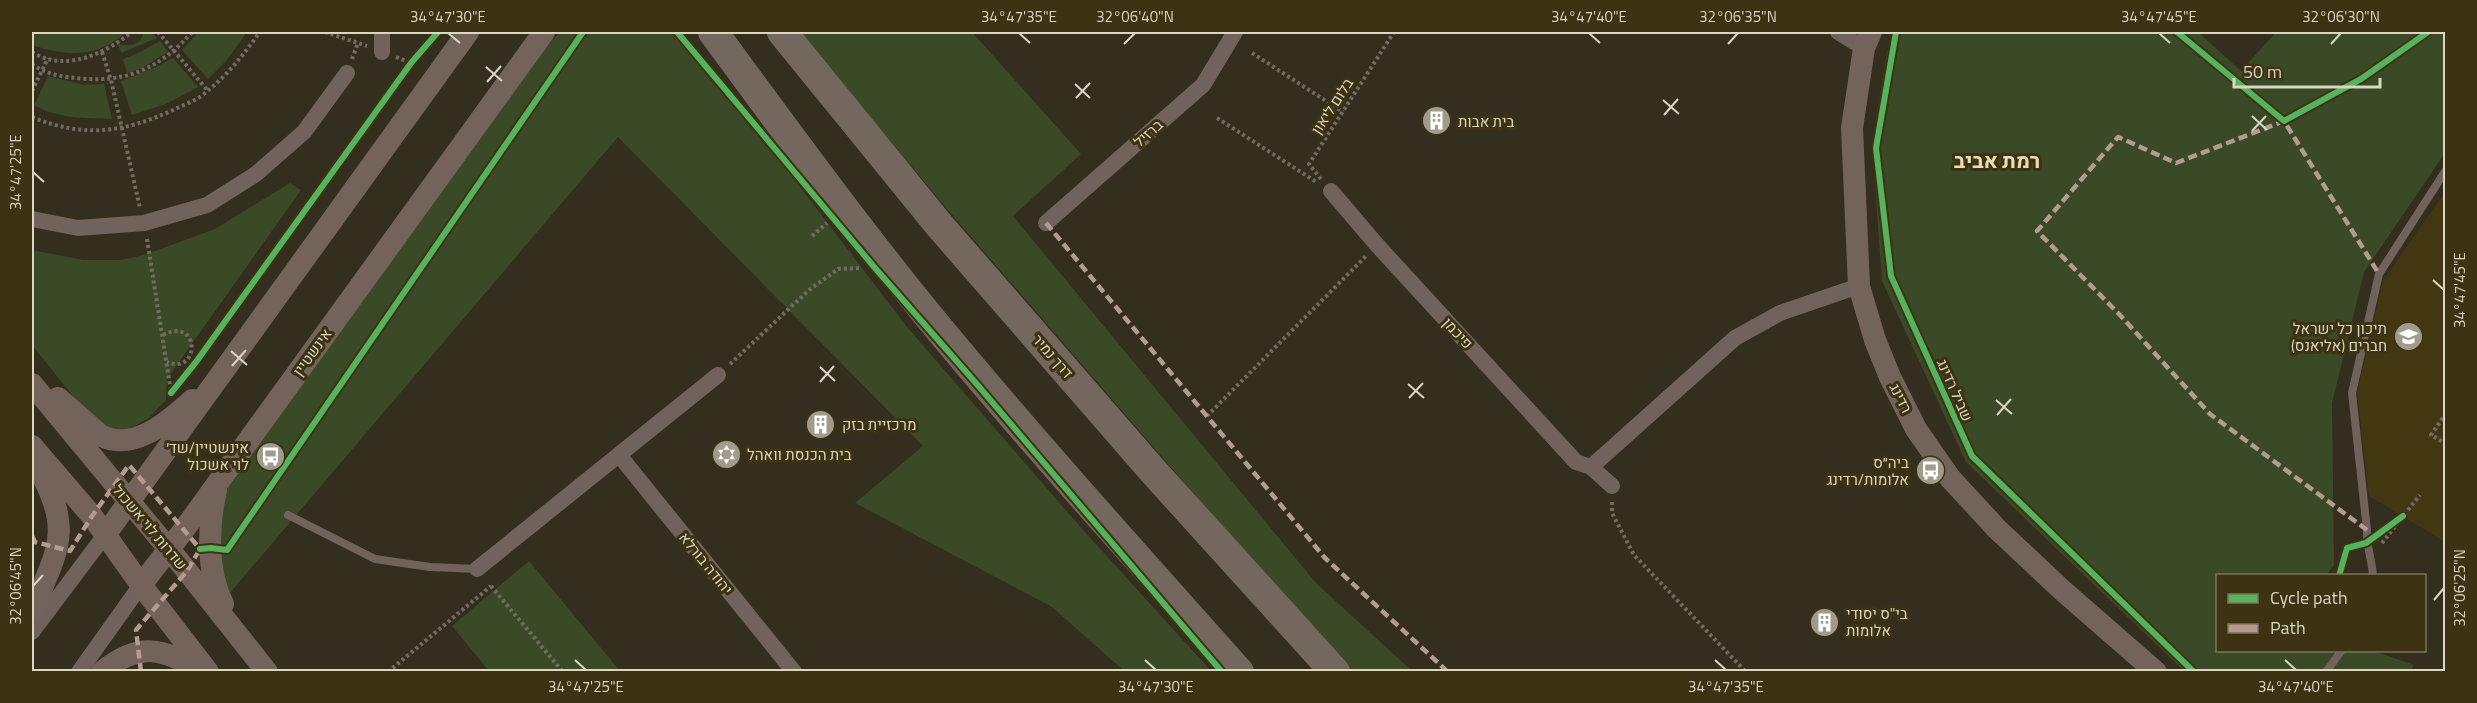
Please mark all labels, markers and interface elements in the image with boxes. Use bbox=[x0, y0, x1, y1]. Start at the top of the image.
text: 34°47'30"E bbox=[410, 5, 486, 28]
text: 34°47'35"E bbox=[981, 5, 1057, 28]
text: 32°06'40"N bbox=[1096, 5, 1174, 28]
text: 34°47'40"E bbox=[1551, 5, 1627, 28]
text: 32°06'35"N bbox=[1699, 5, 1777, 28]
text: 34°47'45"E bbox=[2121, 5, 2197, 28]
text: 32°06'30"N bbox=[2302, 5, 2380, 28]
scale bar bbox=[2234, 51, 2380, 89]
text: 50 m bbox=[2243, 58, 2282, 85]
street label: בלום ליאון bbox=[1305, 73, 1359, 139]
building icon: בית אבות bbox=[1421, 105, 1453, 137]
place label: בית אבות bbox=[1458, 110, 1515, 133]
street label: ברזיל bbox=[1128, 114, 1168, 152]
text: 34°47'25"E bbox=[4, 134, 27, 210]
district label: רמת אביב bbox=[1954, 144, 2040, 176]
text: 34°47'45"E bbox=[2448, 252, 2471, 328]
street label: פיכמן bbox=[1437, 312, 1479, 354]
place label: תיכון כל ישראל חברים (אליאנס) bbox=[2291, 317, 2387, 357]
school or university icon: תיכון כל ישראל חברים (אליאנס) bbox=[2392, 321, 2424, 353]
street label: אינשטיין bbox=[287, 323, 337, 381]
street label: דרך נמיר bbox=[1027, 329, 1079, 384]
street label: שביל רדינג bbox=[1931, 355, 1979, 425]
street label: רדינג bbox=[1884, 379, 1918, 417]
building icon: מרכזיית בזק bbox=[805, 408, 837, 440]
place label: מרכזיית בזק bbox=[842, 413, 917, 436]
place label: אינשטיין/שד׳ לוי אשכול bbox=[166, 436, 249, 476]
synagogue icon: בית הכנסת וואהל bbox=[710, 438, 742, 470]
bus stop icon: אינשטיין/שד׳ לוי אשכול bbox=[254, 440, 286, 472]
place label: בית הכנסת וואהל bbox=[747, 443, 852, 466]
place label: ביה״ס אלומות/רדינג bbox=[1827, 451, 1909, 491]
bus stop icon: ביה״ס אלומות/רדינג bbox=[1914, 455, 1946, 487]
street label: שדרות לוי אשכול bbox=[107, 479, 193, 575]
street label: יהודה בורלא bbox=[674, 527, 738, 599]
text: 32°06'45"N bbox=[4, 547, 27, 625]
text: 32°06'25"N bbox=[2448, 549, 2471, 627]
legend bbox=[2216, 574, 2426, 652]
text: Cycle path bbox=[2270, 584, 2348, 611]
place label: בי"ס יסודי אלומות bbox=[1846, 602, 1908, 642]
building icon: בי"ס יסודי אלומות bbox=[1809, 606, 1841, 638]
text: Path bbox=[2270, 614, 2306, 641]
text: 34°47'25"E bbox=[548, 675, 624, 698]
text: 34°47'30"E bbox=[1118, 675, 1194, 698]
text: 34°47'35"E bbox=[1688, 675, 1764, 698]
text: 34°47'40"E bbox=[2258, 675, 2334, 698]

